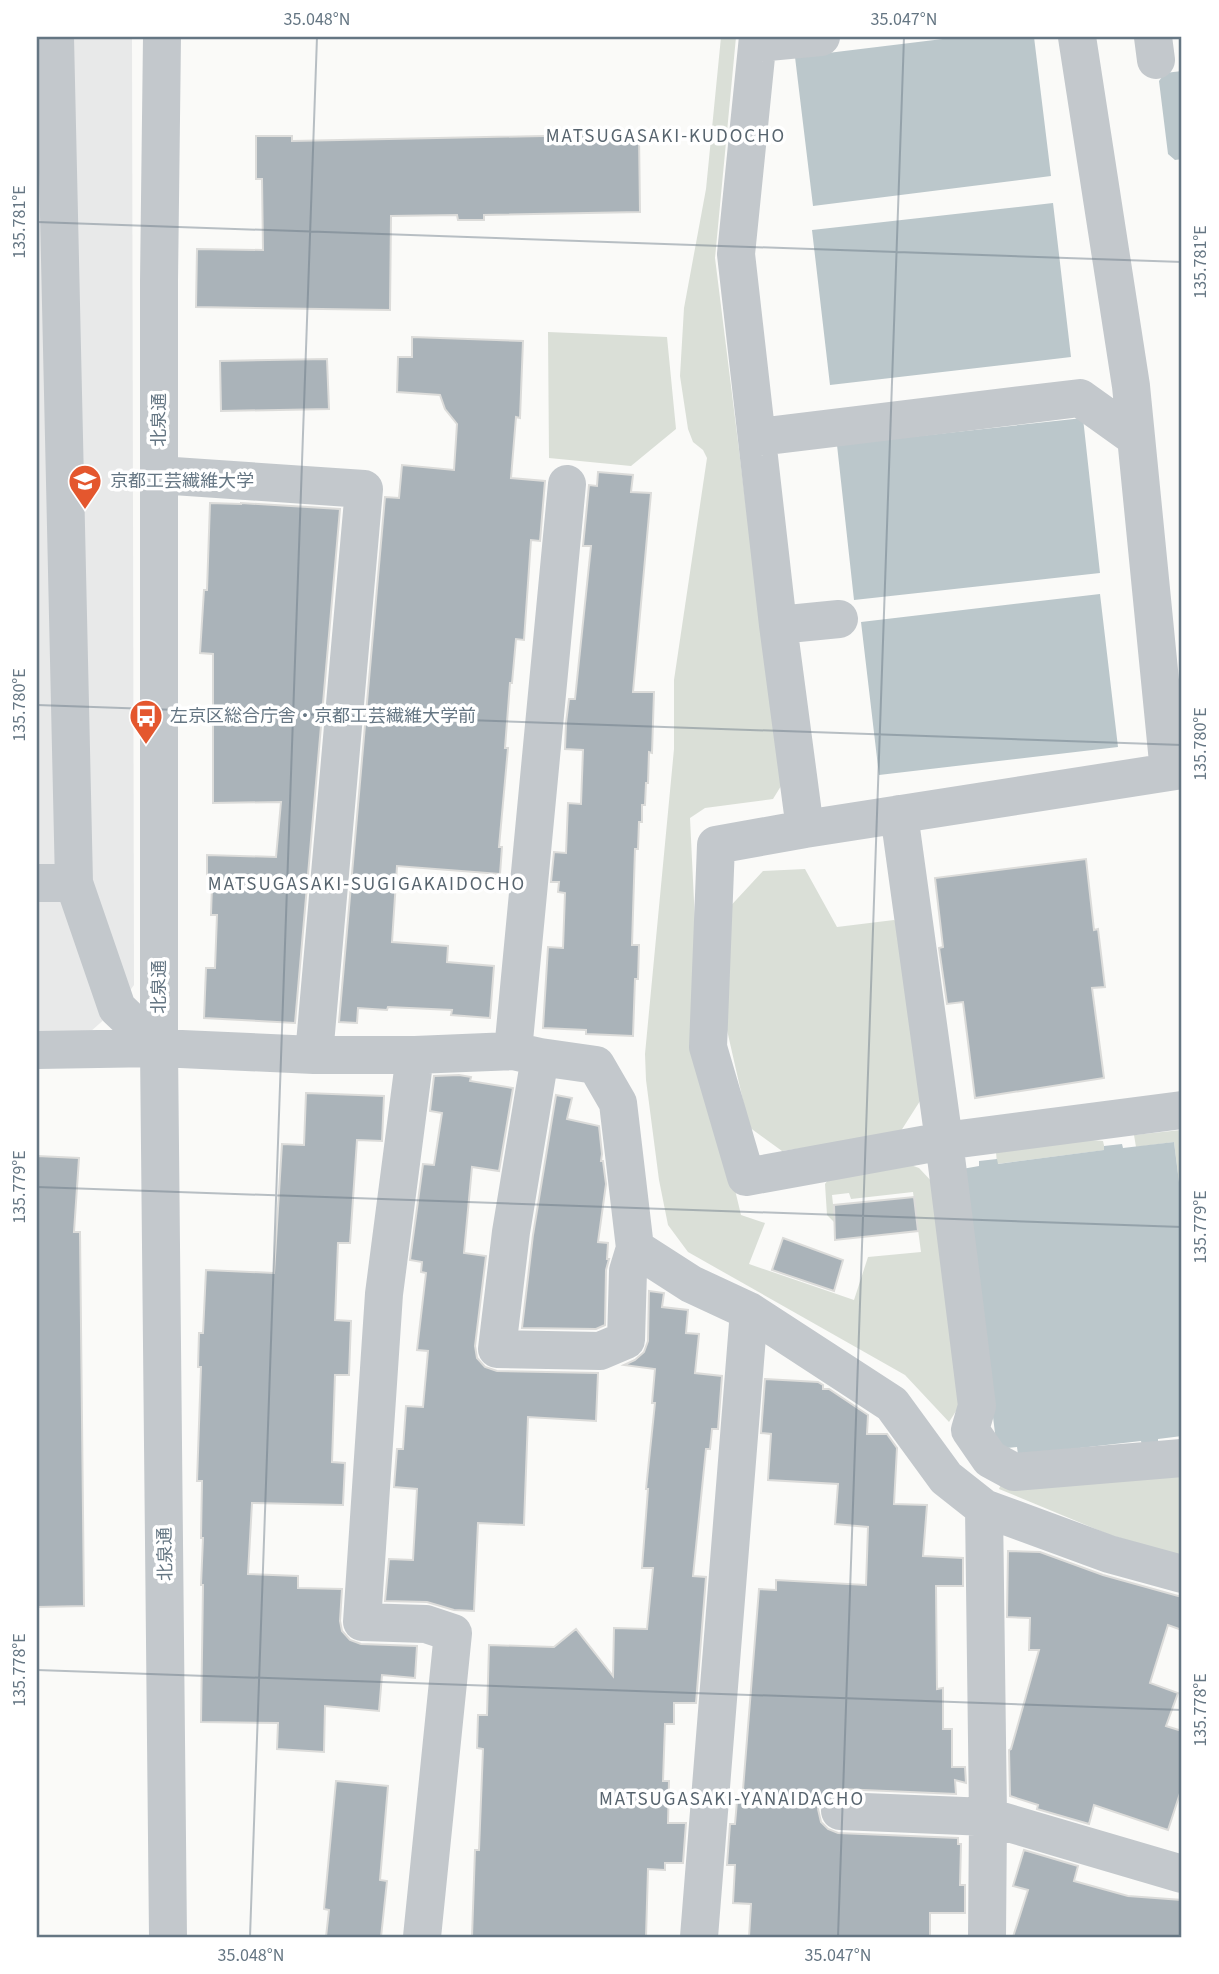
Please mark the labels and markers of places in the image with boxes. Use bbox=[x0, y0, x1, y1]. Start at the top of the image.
school or university icon: 京都工芸繊維大学 bbox=[66, 462, 104, 511]
place label: 京都工芸繊維大学 bbox=[110, 469, 254, 494]
bus stop icon: 左京区総合庁舎・京都工芸繊維大学前 bbox=[127, 697, 165, 746]
place label: 左京区総合庁舎・京都工芸繊維大学前 bbox=[170, 704, 476, 729]

